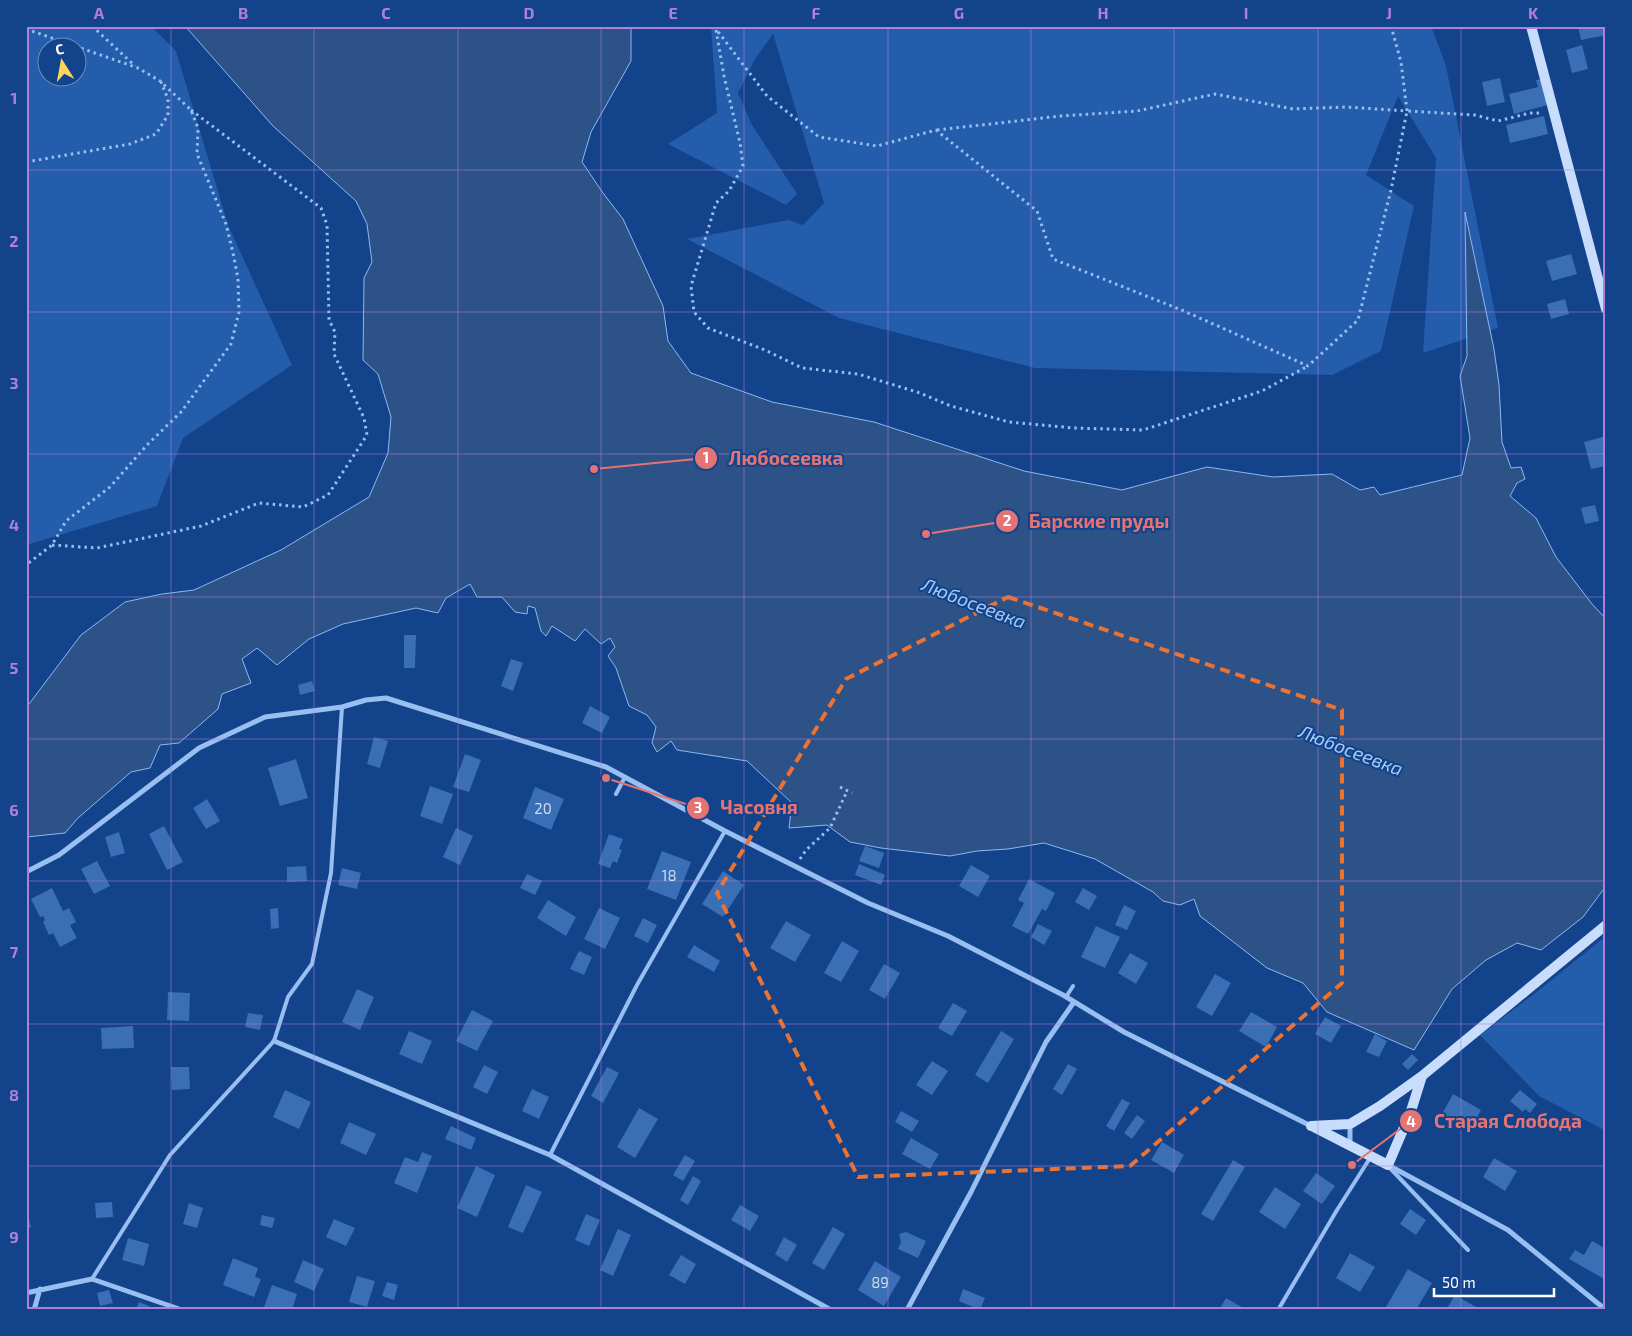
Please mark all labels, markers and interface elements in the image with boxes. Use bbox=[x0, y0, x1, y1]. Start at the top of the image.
text: A bbox=[94, 3, 105, 22]
text: B bbox=[238, 3, 248, 22]
text: C bbox=[381, 3, 391, 22]
text: D bbox=[524, 3, 535, 22]
text: E bbox=[668, 3, 678, 22]
text: F bbox=[812, 3, 821, 22]
text: G bbox=[954, 3, 964, 22]
text: H bbox=[1097, 3, 1109, 22]
text: I bbox=[1244, 3, 1248, 22]
text: J bbox=[1386, 3, 1392, 22]
text: K bbox=[1528, 3, 1539, 22]
north arrow bbox=[38, 38, 88, 88]
text: С bbox=[54, 40, 65, 58]
text: 1 bbox=[11, 88, 17, 107]
text: 2 bbox=[9, 231, 19, 250]
text: 3 bbox=[9, 373, 19, 392]
callout: Любосеевка bbox=[693, 441, 853, 475]
text: Любосеевка bbox=[729, 446, 843, 469]
text: 1 bbox=[703, 448, 709, 466]
callout: Барские пруды bbox=[994, 504, 1180, 538]
text: Барские пруды bbox=[1029, 509, 1169, 532]
text: 2 bbox=[1003, 511, 1012, 529]
text: 4 bbox=[9, 515, 19, 534]
water label: Любосеевка bbox=[918, 572, 1030, 633]
text: 5 bbox=[10, 658, 19, 677]
water label: Любосеевка bbox=[1295, 719, 1407, 780]
callout: Часовня bbox=[685, 791, 807, 825]
text: Часовня bbox=[720, 795, 798, 818]
text: 3 bbox=[694, 798, 702, 816]
house number: 20 bbox=[534, 799, 552, 817]
text: 6 bbox=[9, 800, 19, 819]
house number: 18 bbox=[661, 866, 677, 884]
text: 7 bbox=[10, 942, 19, 961]
text: 8 bbox=[9, 1085, 19, 1104]
callout: Старая Слобода bbox=[1399, 1104, 1592, 1138]
text: Старая Слобода bbox=[1434, 1109, 1582, 1132]
text: 4 bbox=[1406, 1112, 1416, 1130]
text: 9 bbox=[9, 1227, 19, 1246]
scale bar bbox=[1434, 1266, 1554, 1298]
house number: 89 bbox=[871, 1273, 889, 1291]
text: 50 m bbox=[1442, 1273, 1476, 1291]

